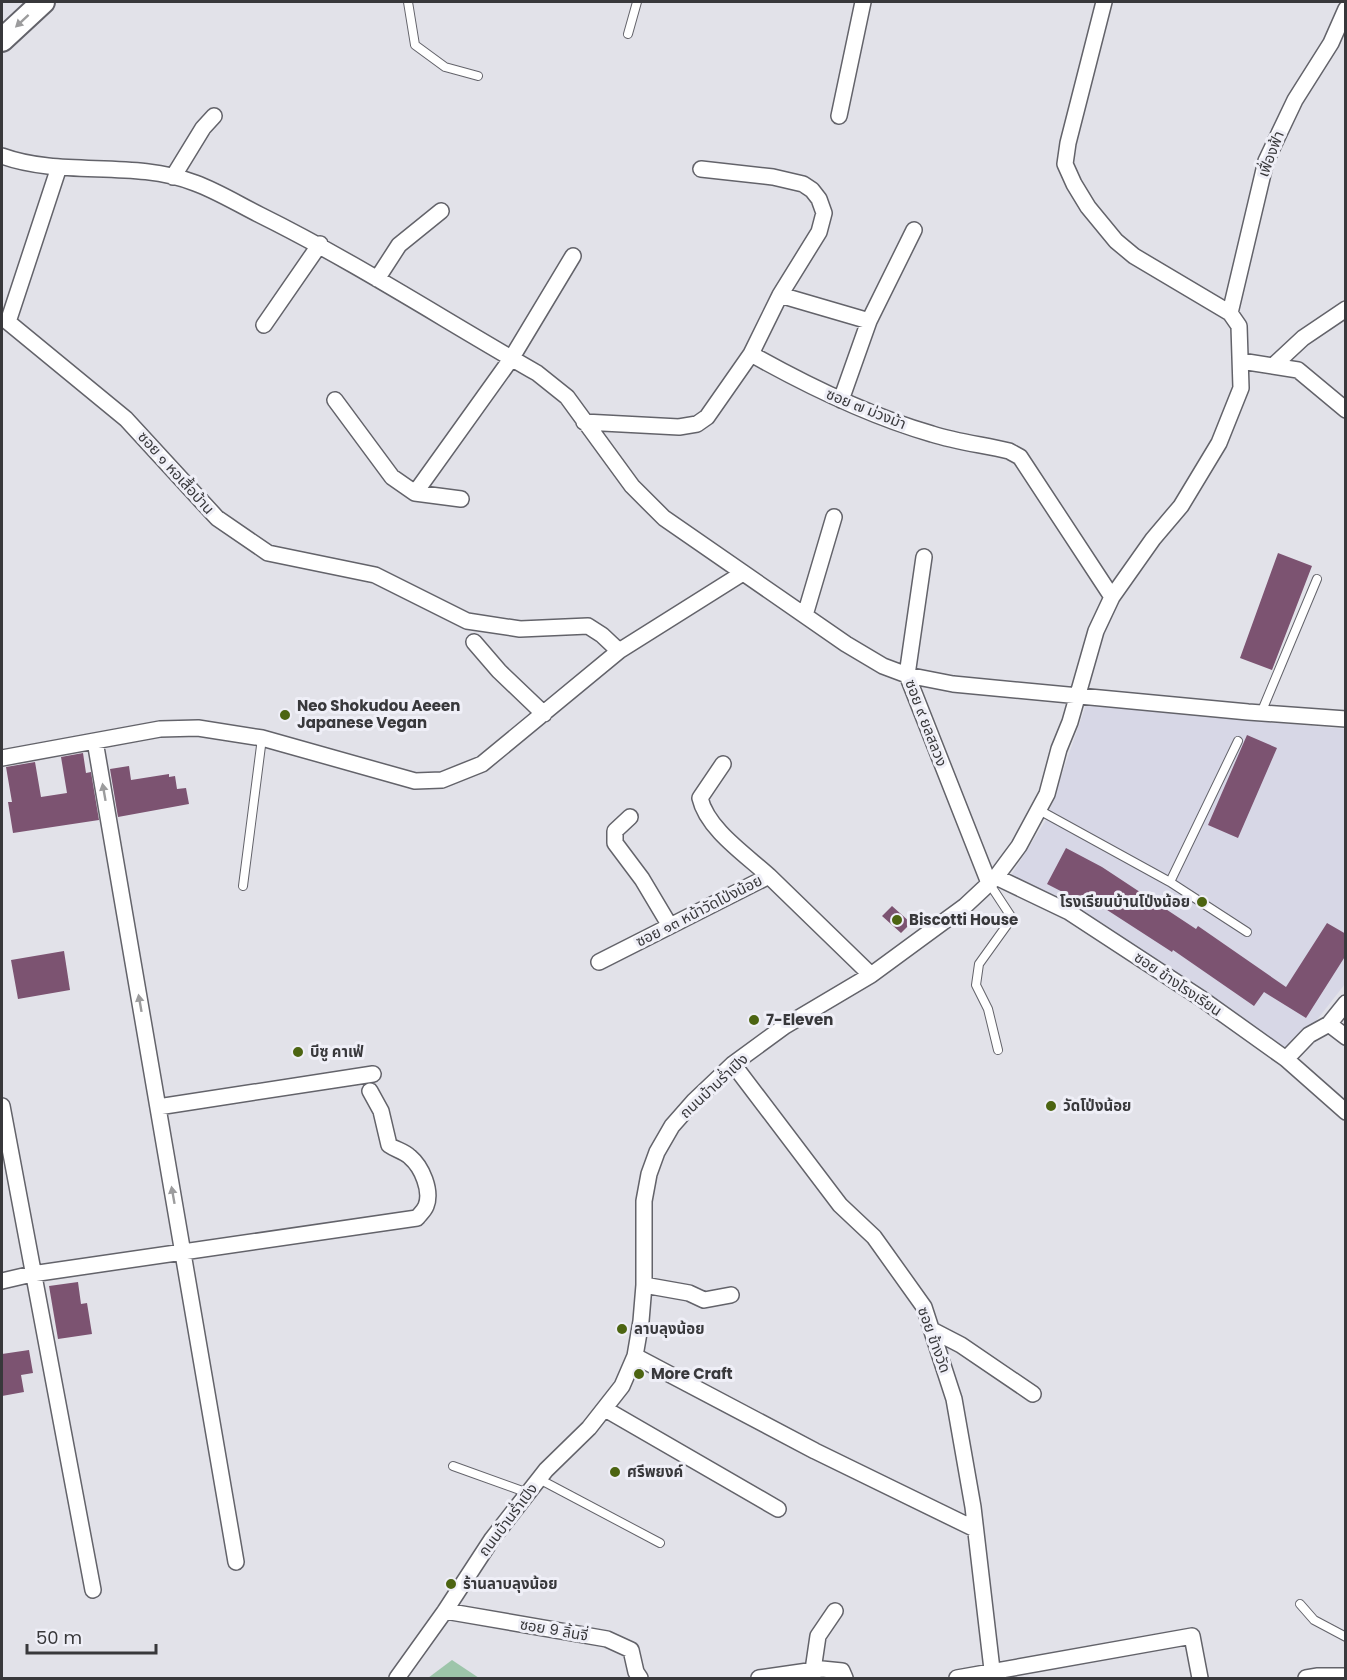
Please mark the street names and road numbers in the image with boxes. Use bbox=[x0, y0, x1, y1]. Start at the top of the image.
street label: เฟื่องฟ้า bbox=[1252, 128, 1289, 180]
street label: ซอย ๗ ม่วงม้า bbox=[823, 383, 909, 434]
street label: ซอย ๑ หอเสื้อบ้าน bbox=[133, 427, 219, 519]
street label: ซอย ๙ ยลสลวง bbox=[900, 676, 953, 769]
street label: ซอย ๑๓ หน้าวัดโป่งน้อย bbox=[632, 870, 766, 952]
street label: ซอย ข้างโรงเรียน bbox=[1130, 946, 1226, 1021]
street label: ถนนบ้านร่ำเปิง bbox=[675, 1048, 752, 1123]
street label: ซอย ข้างวัด bbox=[913, 1304, 956, 1376]
street label: ถนนบ้านร่ำเปิง bbox=[473, 1479, 542, 1561]
street label: ซอย 9 ลิ้นจี่ bbox=[518, 1613, 590, 1646]

